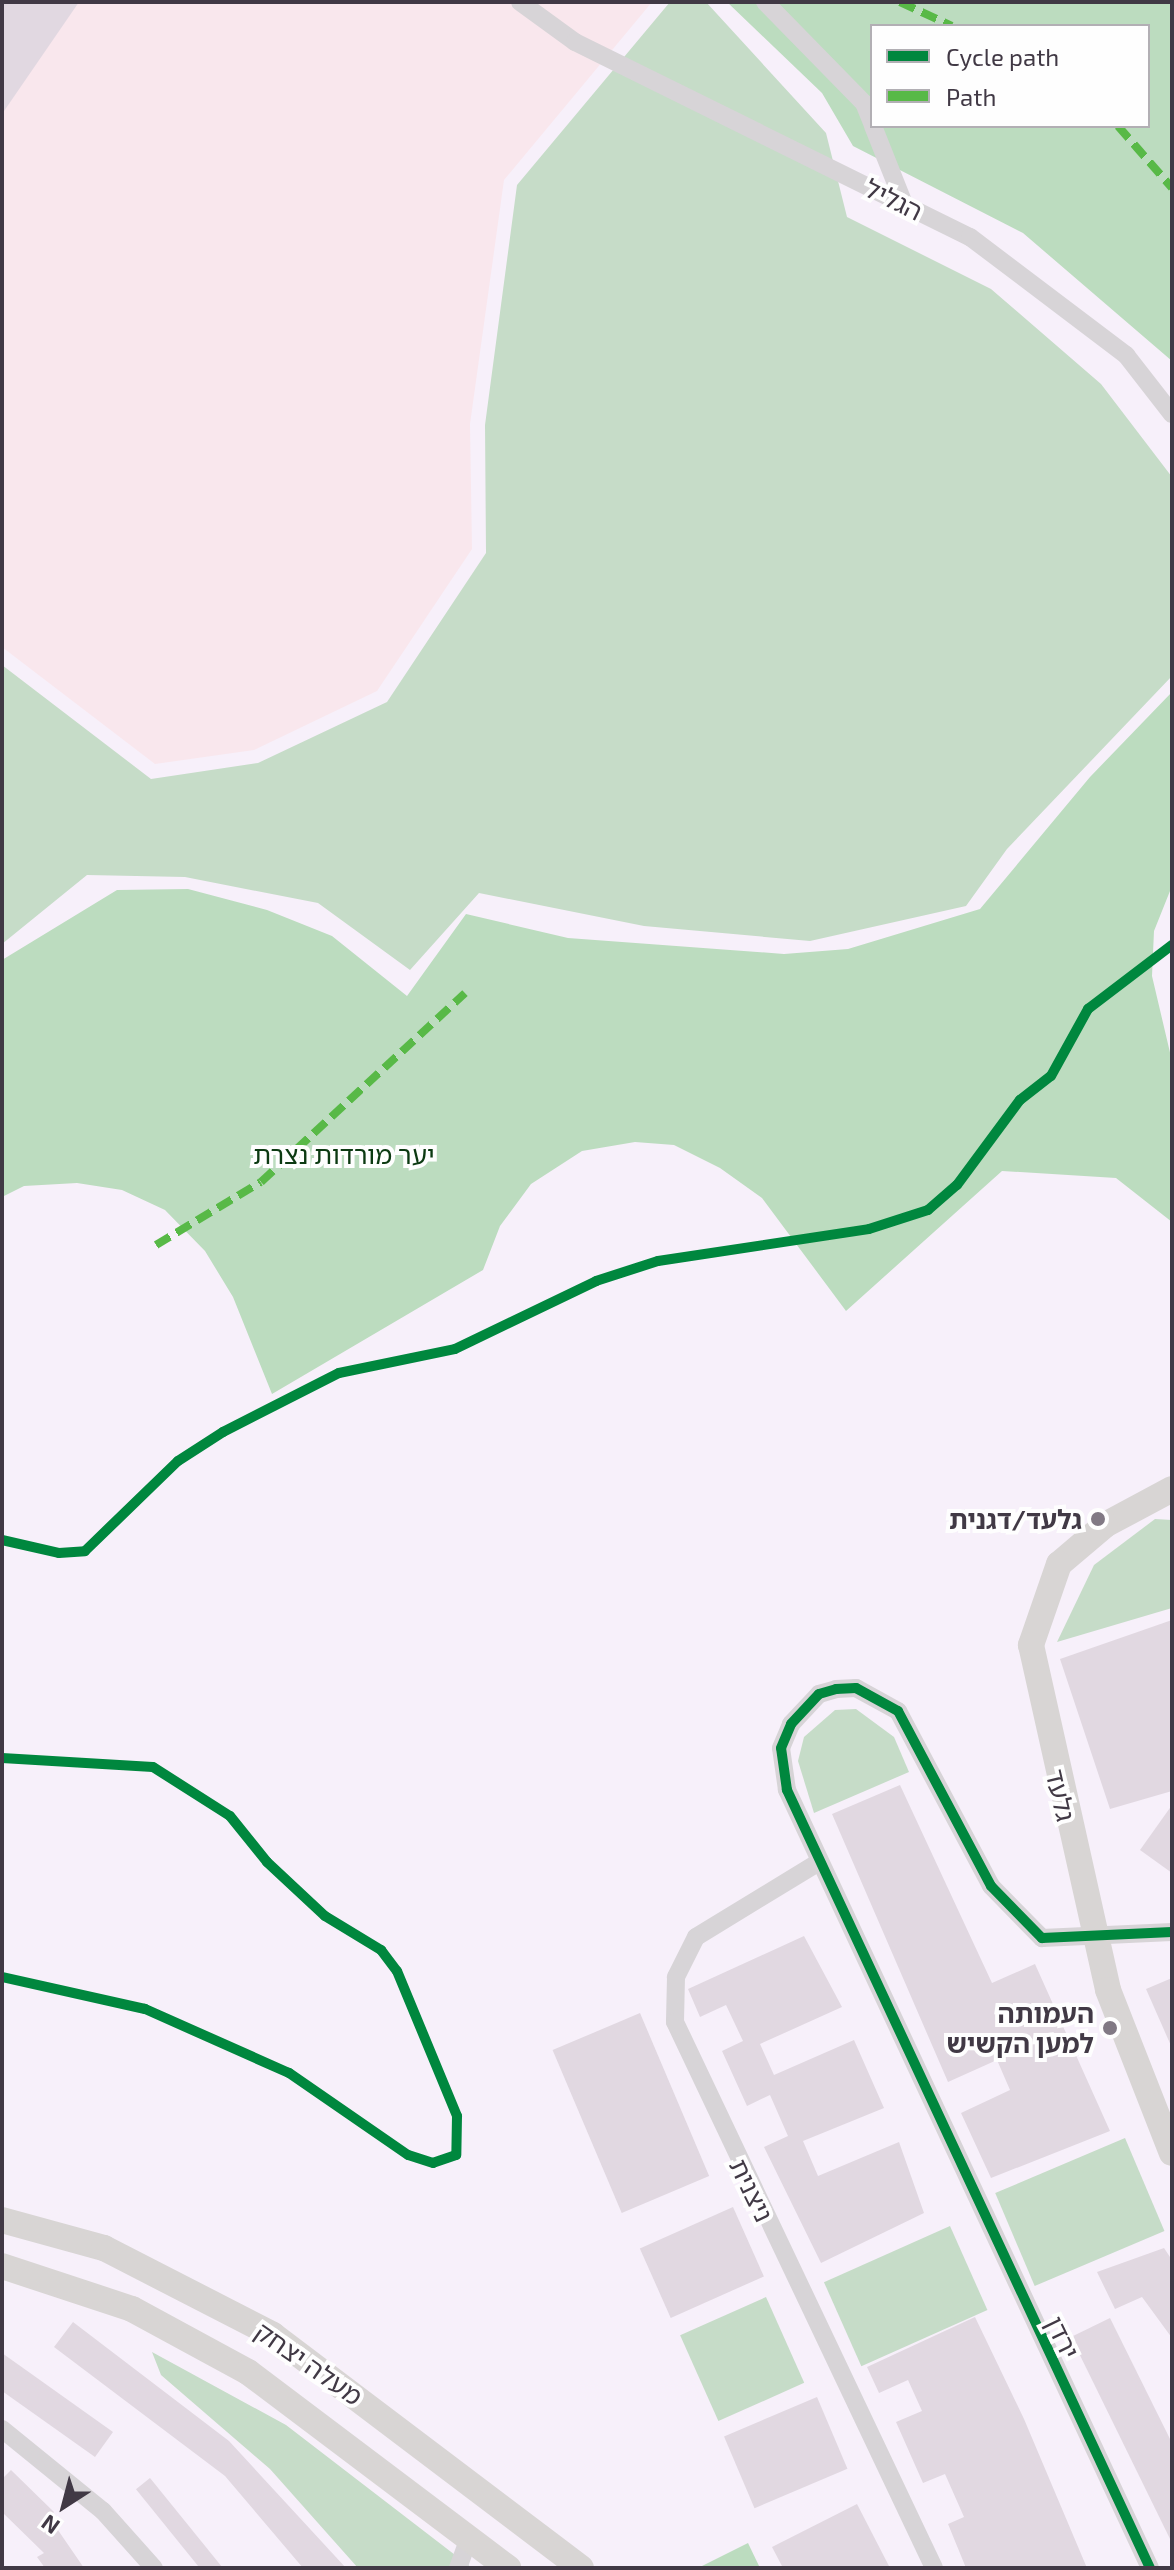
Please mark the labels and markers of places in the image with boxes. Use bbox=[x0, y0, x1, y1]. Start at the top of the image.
place label: גלעד/דגנית bbox=[949, 1503, 1082, 1535]
marker: גלעד/דגנית bbox=[1089, 1510, 1107, 1528]
place label: העמותה למען הקשיש bbox=[946, 1997, 1094, 2058]
marker: העמותה למען הקשיש bbox=[1101, 2019, 1119, 2037]

